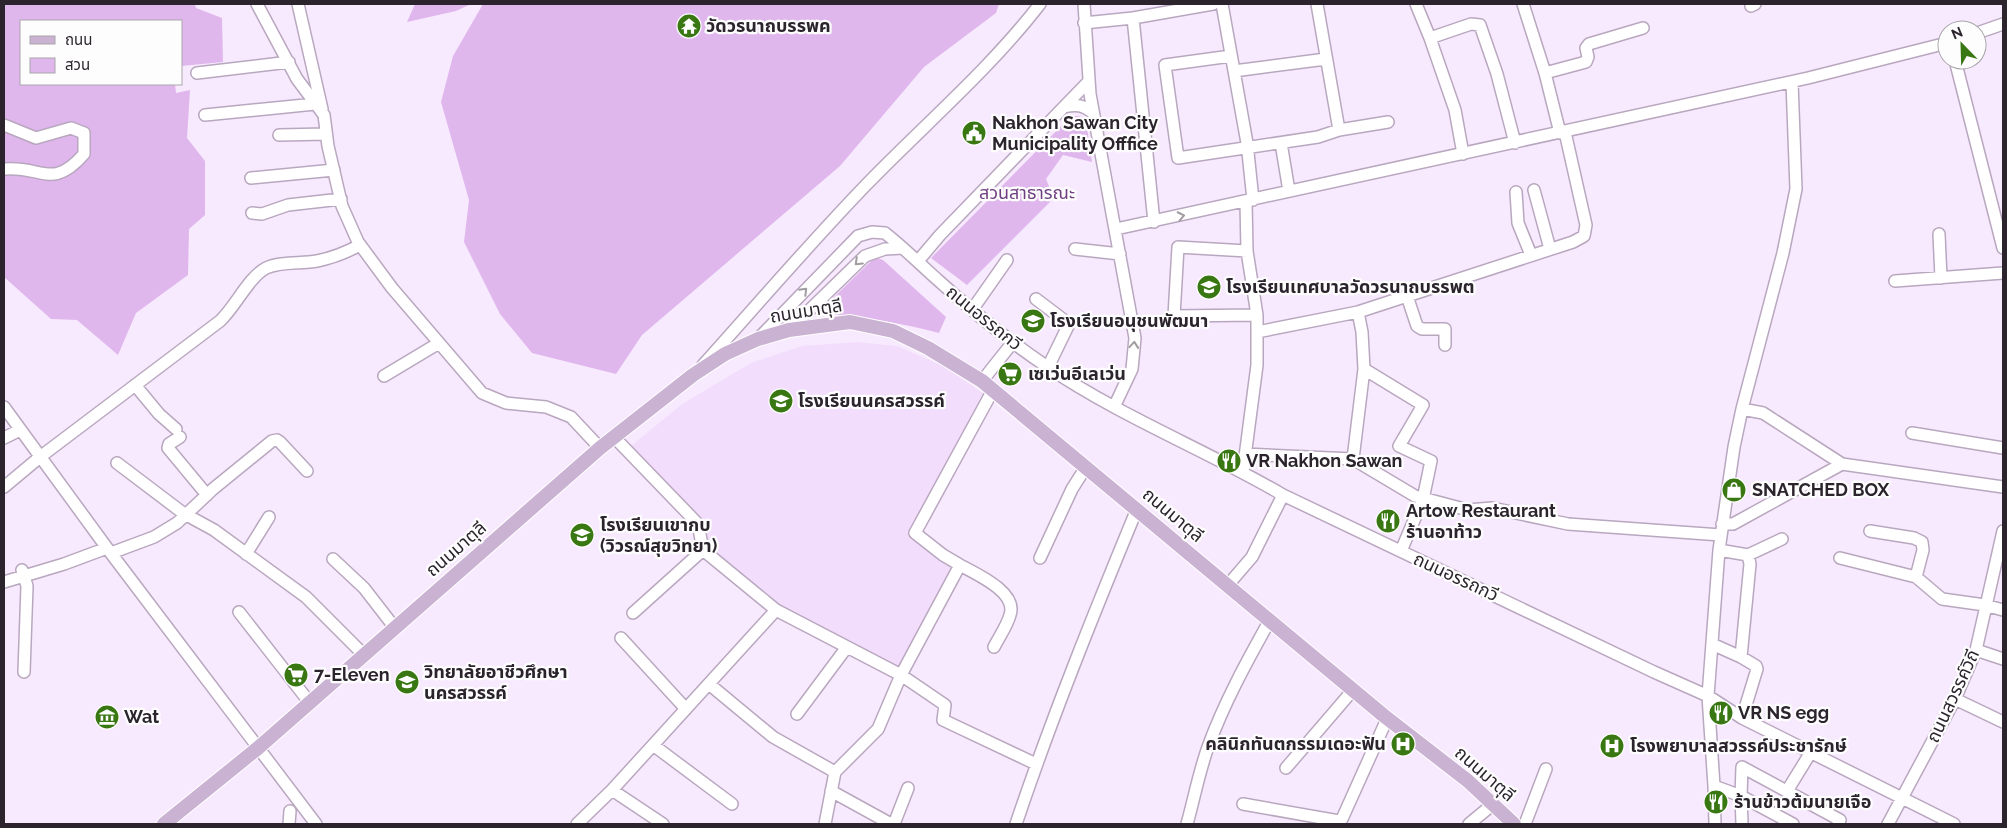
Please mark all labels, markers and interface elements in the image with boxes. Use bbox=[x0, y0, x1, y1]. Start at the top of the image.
temple icon: วัดวรนาถบรรพค bbox=[676, 13, 702, 39]
place label: วัดวรนาถบรรพค bbox=[706, 15, 831, 36]
legend bbox=[20, 20, 182, 85]
north arrow bbox=[1937, 20, 1987, 70]
text: N bbox=[1949, 24, 1965, 42]
text: ถนน bbox=[65, 31, 92, 49]
text: สวน bbox=[65, 56, 90, 74]
place label: Nakhon Sawan City Municipality Offfice bbox=[992, 112, 1158, 154]
public building icon: Nakhon Sawan City Municipality Offfice bbox=[961, 120, 987, 146]
park label: สวนสาธารณะ bbox=[979, 182, 1075, 203]
one-way arrow bbox=[1176, 211, 1185, 222]
one-way arrow bbox=[855, 256, 864, 265]
school or university icon: โรงเรียนเทศบาลวัดวรนาถบรรพต bbox=[1196, 274, 1222, 300]
place label: โรงเรียนเทศบาลวัดวรนาถบรรพต bbox=[1226, 276, 1475, 297]
street label: ถนนอรรถกวี bbox=[942, 281, 1026, 354]
one-way arrow bbox=[798, 288, 807, 297]
street label: ถนนมาตุลี bbox=[768, 294, 844, 328]
school or university icon: โรงเรียนอนุชนพัฒนา bbox=[1020, 308, 1046, 334]
place label: โรงเรียนอนุชนพัฒนา bbox=[1050, 310, 1208, 332]
one-way arrow bbox=[1128, 341, 1139, 349]
supermarket icon: เซเว่นอีเลเว่น bbox=[997, 361, 1023, 387]
place label: เซเว่นอีเลเว่น bbox=[1028, 363, 1126, 384]
school or university icon: โรงเรียนนครสวรรค์ bbox=[768, 388, 794, 414]
place label: โรงเรียนนครสวรรค์ bbox=[798, 390, 945, 411]
restaurant icon: VR Nakhon Sawan bbox=[1216, 448, 1242, 474]
place label: VR Nakhon Sawan bbox=[1246, 450, 1402, 471]
shop icon: SNATCHED BOX bbox=[1721, 477, 1747, 503]
place label: SNATCHED BOX bbox=[1752, 479, 1890, 500]
street label: ถนนมาตุลี bbox=[1138, 483, 1208, 547]
place label: Artow Restaurant ร้านอาท้าว bbox=[1406, 500, 1556, 542]
restaurant icon: Artow Restaurant ร้านอาท้าว bbox=[1375, 508, 1401, 534]
place label: โรงเรียนเขากบ (วิวรณ์สุขวิทยา) bbox=[600, 514, 717, 557]
street label: ถนนมาตุลี bbox=[421, 517, 491, 581]
school or university icon: โรงเรียนเขากบ (วิวรณ์สุขวิทยา) bbox=[569, 522, 595, 548]
street label: ถนนอรรถกวี bbox=[1410, 548, 1502, 605]
street label: ถนนสวรรค์วิถี bbox=[1922, 646, 1983, 746]
place label: วิทยาลัยอาชีวศึกษา นครสวรรค์ bbox=[424, 661, 567, 703]
supermarket icon: 7-Eleven bbox=[283, 662, 309, 688]
place label: 7-Eleven bbox=[314, 664, 390, 685]
school or university icon: วิทยาลัยอาชีวศึกษา นครสวรรค์ bbox=[394, 669, 420, 695]
restaurant icon: VR NS egg bbox=[1708, 700, 1734, 726]
place label: VR NS egg bbox=[1738, 702, 1829, 723]
museum icon: Wat bbox=[94, 704, 120, 730]
place label: Wat bbox=[124, 706, 159, 727]
hospital icon: คลินิกทันตกรรมเดอะฟัน bbox=[1390, 731, 1416, 757]
place label: คลินิกทันตกรรมเดอะฟัน bbox=[1205, 733, 1386, 754]
hospital icon: โรงพยาบาลสวรรค์ประชารักษ์ bbox=[1599, 733, 1625, 759]
place label: โรงพยาบาลสวรรค์ประชารักษ์ bbox=[1630, 735, 1847, 756]
street label: ถนนมาตุลี bbox=[1450, 742, 1520, 806]
restaurant icon: ร้านข้าวต้มนายเจือ bbox=[1703, 789, 1729, 815]
place label: ร้านข้าวต้มนายเจือ bbox=[1734, 791, 1871, 812]

